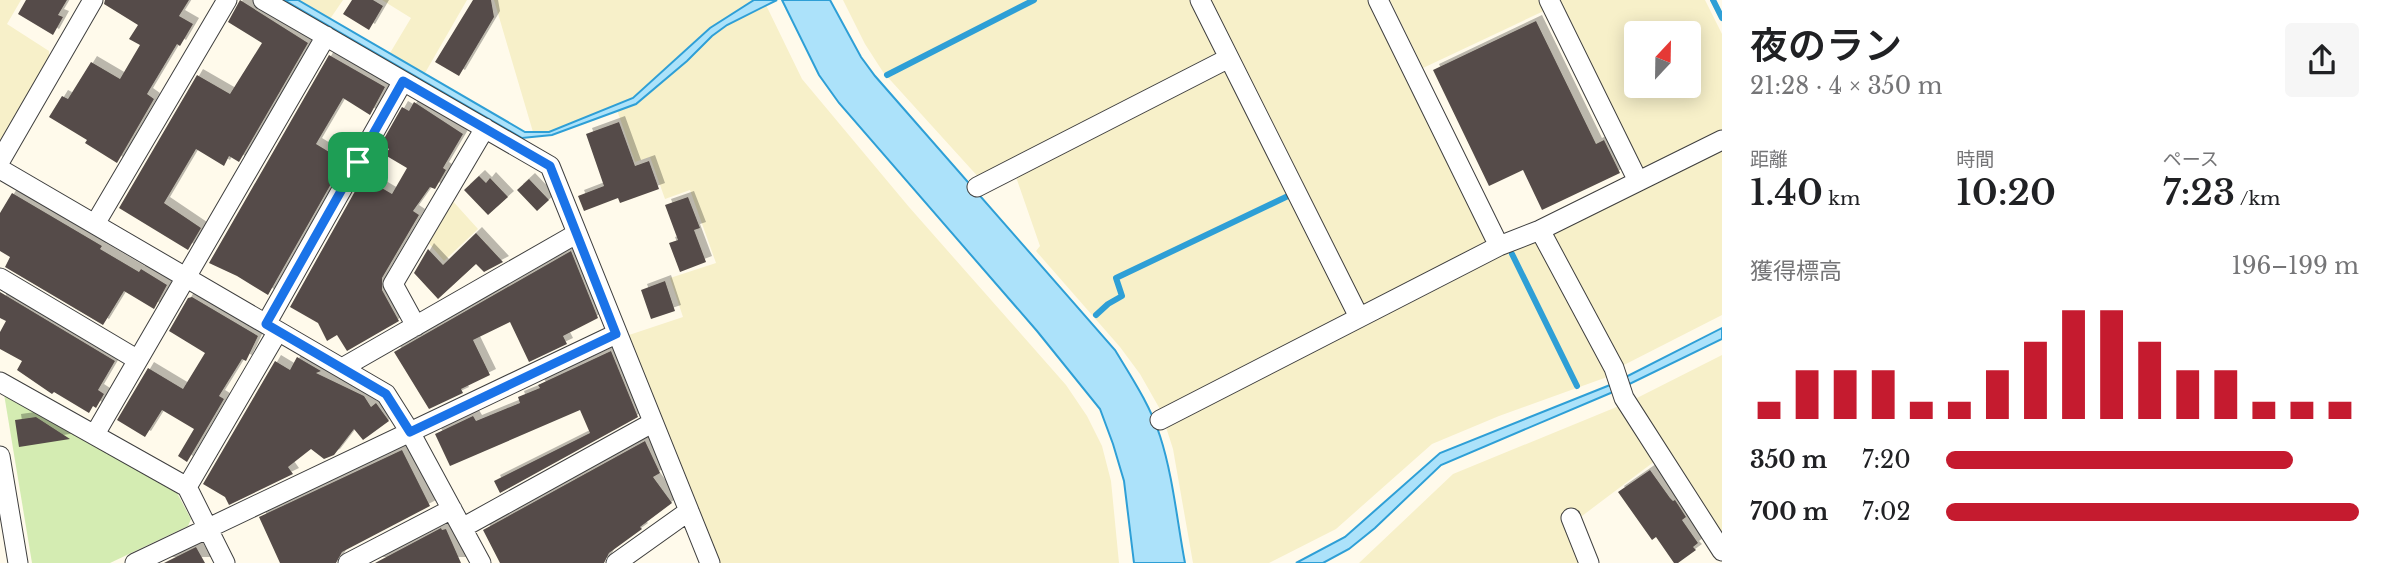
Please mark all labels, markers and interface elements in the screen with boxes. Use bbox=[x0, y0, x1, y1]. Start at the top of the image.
north arrow bbox=[1624, 21, 1701, 98]
map controls bbox=[1624, 21, 1701, 98]
text: 夜のラン bbox=[1750, 22, 1902, 69]
button: share bbox=[2285, 23, 2359, 97]
text: 21:28 · 4 × 350 m bbox=[1750, 72, 1942, 100]
pin bbox=[328, 132, 388, 192]
icon: arrive bbox=[339, 143, 377, 181]
text: 距離 bbox=[1750, 148, 1788, 171]
text: 時間 bbox=[1956, 148, 1994, 171]
text: ペース bbox=[2163, 148, 2219, 171]
text: 1.40 bbox=[1750, 171, 1823, 214]
text: 10:20 bbox=[1956, 171, 2056, 214]
text: 7:23 bbox=[2163, 171, 2235, 214]
text: km bbox=[1823, 187, 1860, 210]
text: /km bbox=[2235, 187, 2281, 210]
text: 196–199 m bbox=[2231, 252, 2359, 280]
text: 獲得標高 bbox=[1750, 257, 1842, 285]
text: 350 m bbox=[1750, 446, 1827, 474]
text: 7:20 bbox=[1862, 446, 1911, 474]
text: 700 m bbox=[1750, 498, 1828, 526]
text: 7:02 bbox=[1862, 498, 1911, 526]

